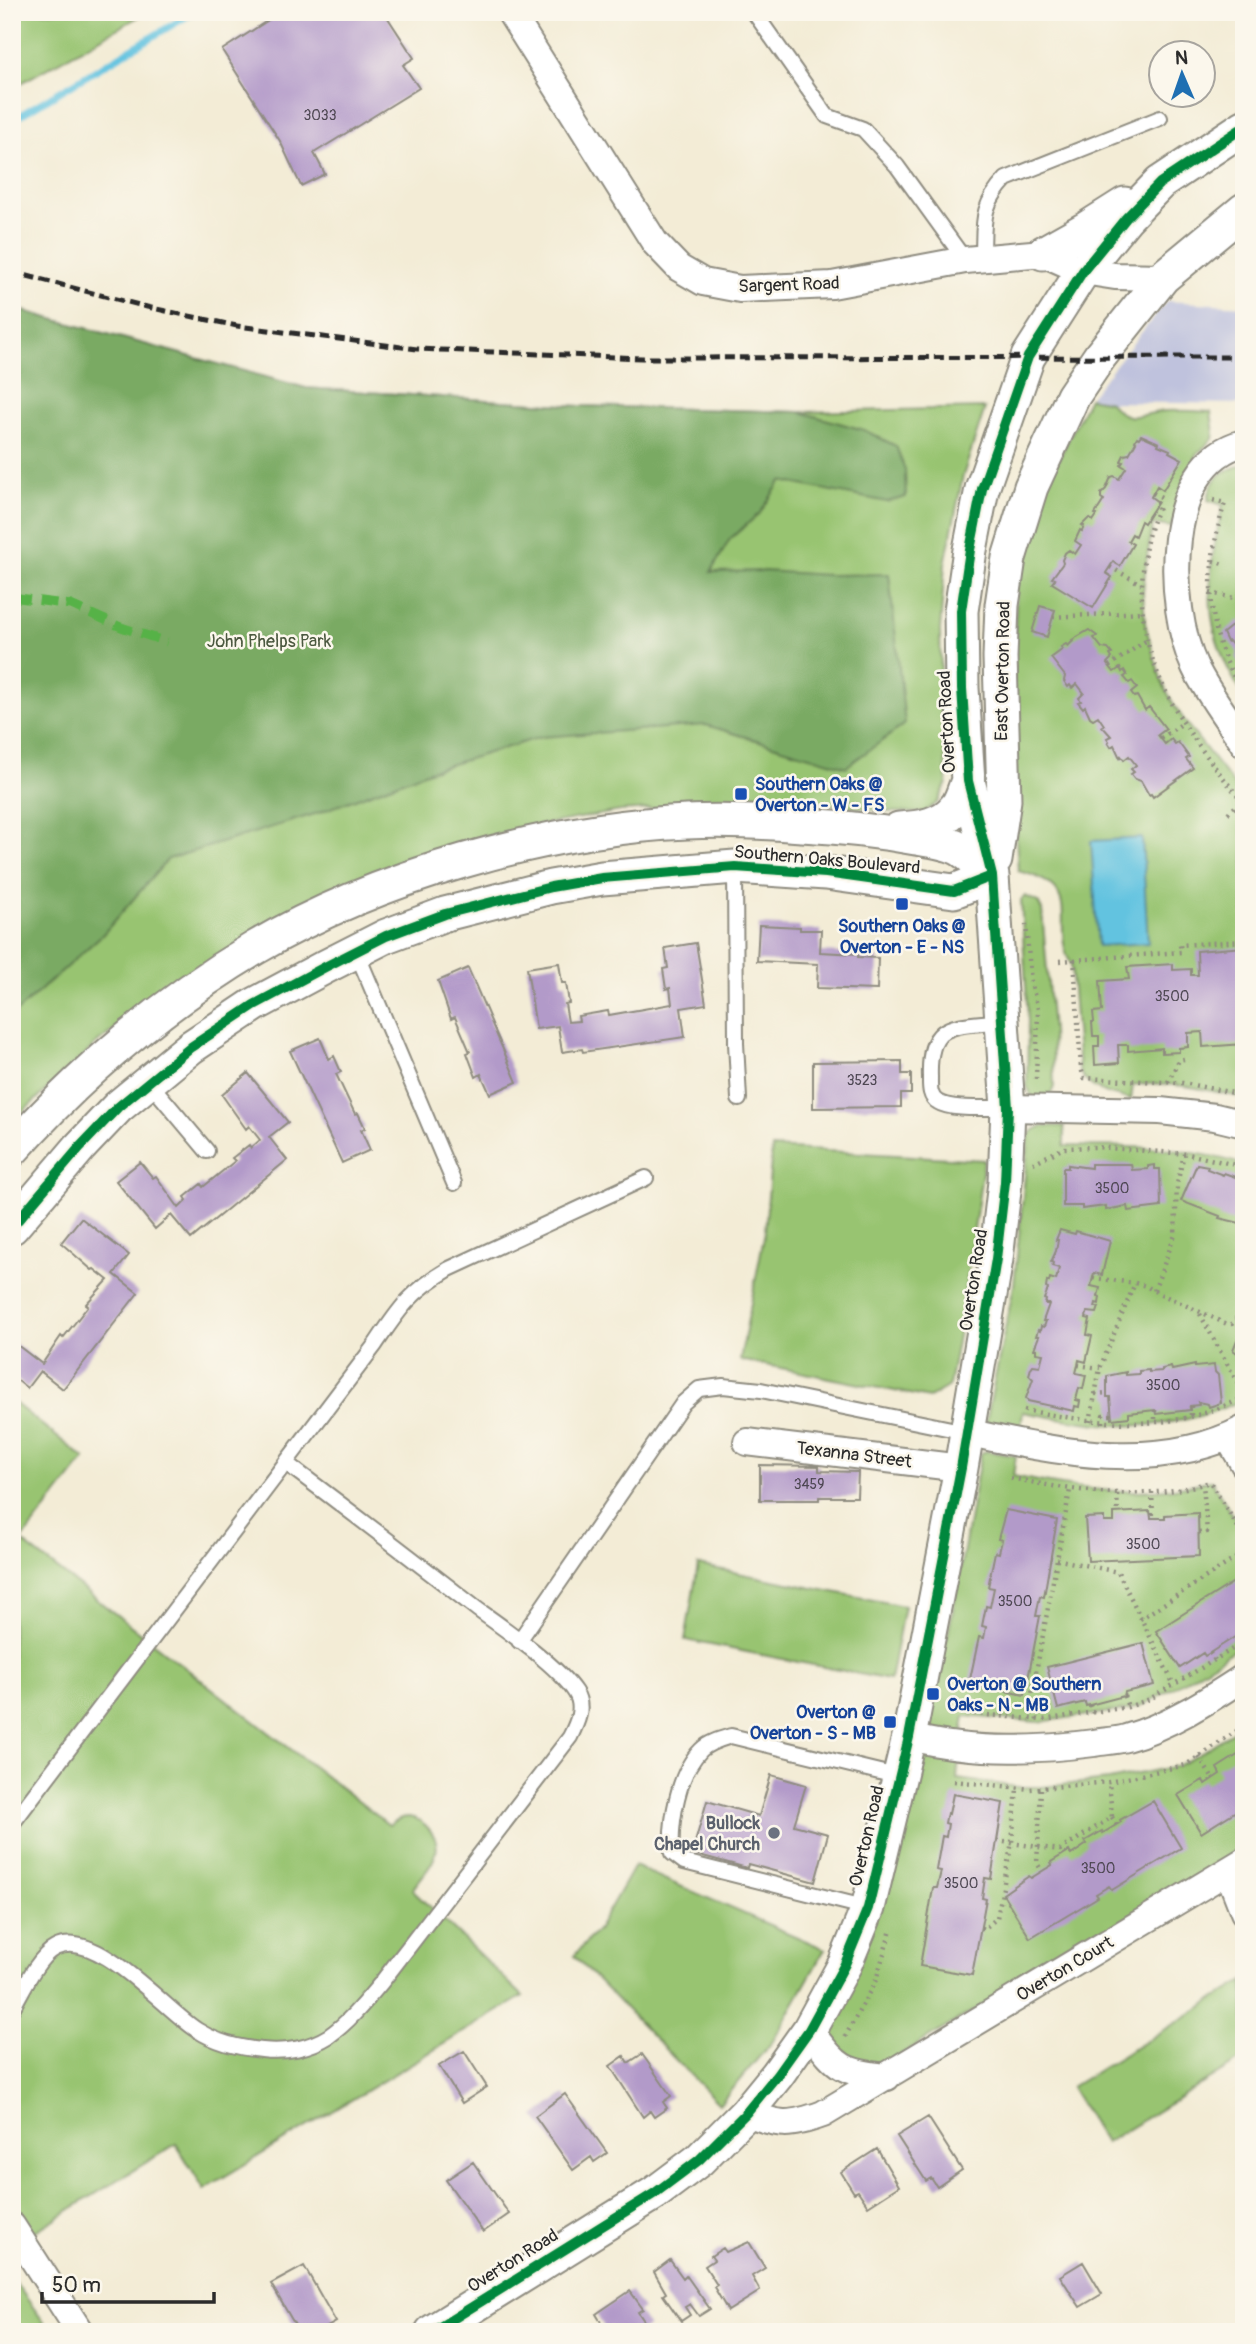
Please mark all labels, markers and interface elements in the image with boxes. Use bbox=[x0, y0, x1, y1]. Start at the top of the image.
north arrow bbox=[1148, 38, 1218, 108]
text: N bbox=[1175, 46, 1188, 70]
house number: 3033 bbox=[304, 107, 337, 124]
street label: Sargent Road bbox=[738, 272, 840, 298]
street label: East Overton Road bbox=[990, 601, 1016, 741]
park label: John Phelps Park bbox=[207, 630, 332, 653]
street label: Overton Road bbox=[933, 670, 961, 774]
place label: Southern Oaks @ Overton - W - FS bbox=[755, 773, 884, 817]
marker: Southern Oaks @ Overton - W - FS bbox=[733, 786, 749, 802]
street label: Southern Oaks Boulevard bbox=[733, 840, 921, 880]
marker: Southern Oaks @ Overton - E - NS bbox=[894, 896, 910, 912]
place label: Southern Oaks @ Overton - E - NS bbox=[838, 915, 966, 959]
house number: 3500 bbox=[1155, 988, 1189, 1005]
house number: 3523 bbox=[847, 1072, 877, 1089]
house number: 3500 bbox=[1095, 1180, 1129, 1197]
street label: Overton Road bbox=[955, 1227, 993, 1333]
house number: 3500 bbox=[1146, 1377, 1180, 1394]
street label: Texanna Street bbox=[795, 1437, 914, 1474]
house number: 3459 bbox=[794, 1476, 824, 1493]
house number: 3500 bbox=[1126, 1536, 1160, 1553]
house number: 3500 bbox=[998, 1593, 1032, 1610]
place label: Overton @ Southern Oaks - N - MB bbox=[947, 1673, 1101, 1717]
marker: Overton @ Southern Oaks - N - MB bbox=[925, 1686, 941, 1702]
place label: Overton @ Overton - S - MB bbox=[750, 1701, 876, 1745]
marker: Overton @ Overton - S - MB bbox=[882, 1714, 898, 1730]
street label: Overton Road bbox=[844, 1783, 890, 1889]
place label: Bullock Chapel Church bbox=[654, 1812, 761, 1856]
marker: Bullock Chapel Church bbox=[766, 1825, 782, 1841]
house number: 3500 bbox=[1081, 1860, 1115, 1877]
house number: 3500 bbox=[944, 1875, 978, 1892]
street label: Overton Court bbox=[1012, 1931, 1118, 2007]
street label: Overton Road bbox=[463, 2224, 563, 2298]
scale bar bbox=[42, 2260, 214, 2304]
text: 50 m bbox=[52, 2272, 101, 2299]

